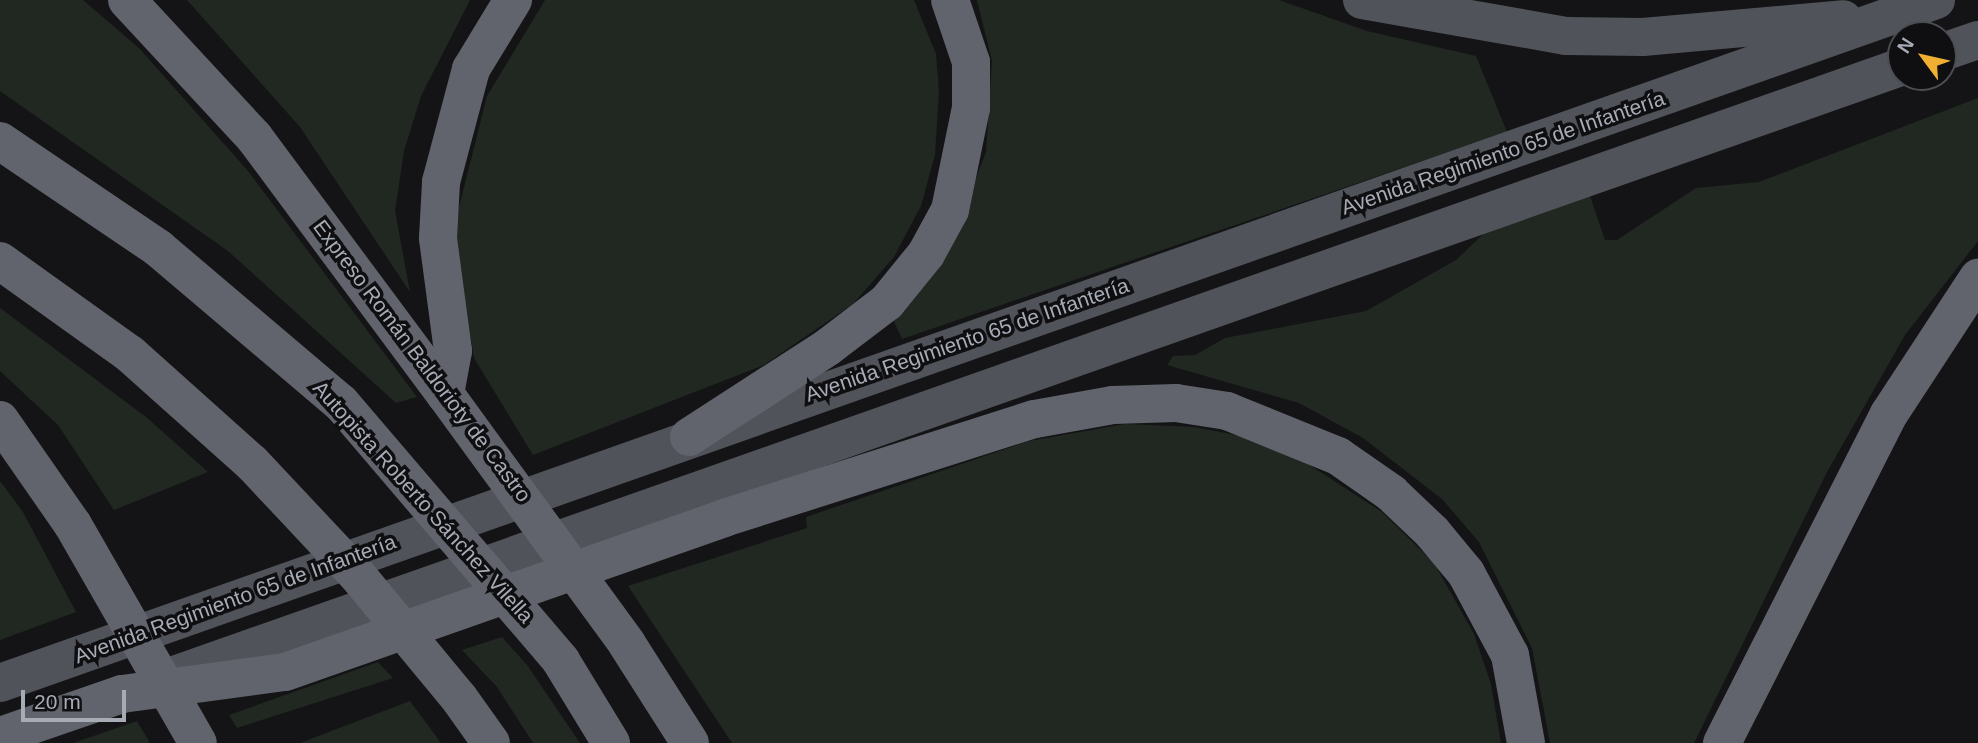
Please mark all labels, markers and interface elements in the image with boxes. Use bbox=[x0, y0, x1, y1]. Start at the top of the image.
north arrow bbox=[1887, 21, 1957, 91]
text: N bbox=[1893, 34, 1918, 57]
street label: Avenida Regimiento 65 de Infantería bbox=[1338, 86, 1668, 220]
street label: Expreso Román Baldorioty de Castro bbox=[308, 215, 536, 507]
street label: Avenida Regimiento 65 de Infantería bbox=[802, 273, 1132, 407]
street label: Autopista Roberto Sánchez Vilella bbox=[308, 376, 538, 628]
street label: Avenida Regimiento 65 de Infantería bbox=[71, 529, 399, 669]
scale bar bbox=[24, 676, 130, 720]
text: 20 m bbox=[34, 690, 81, 713]

